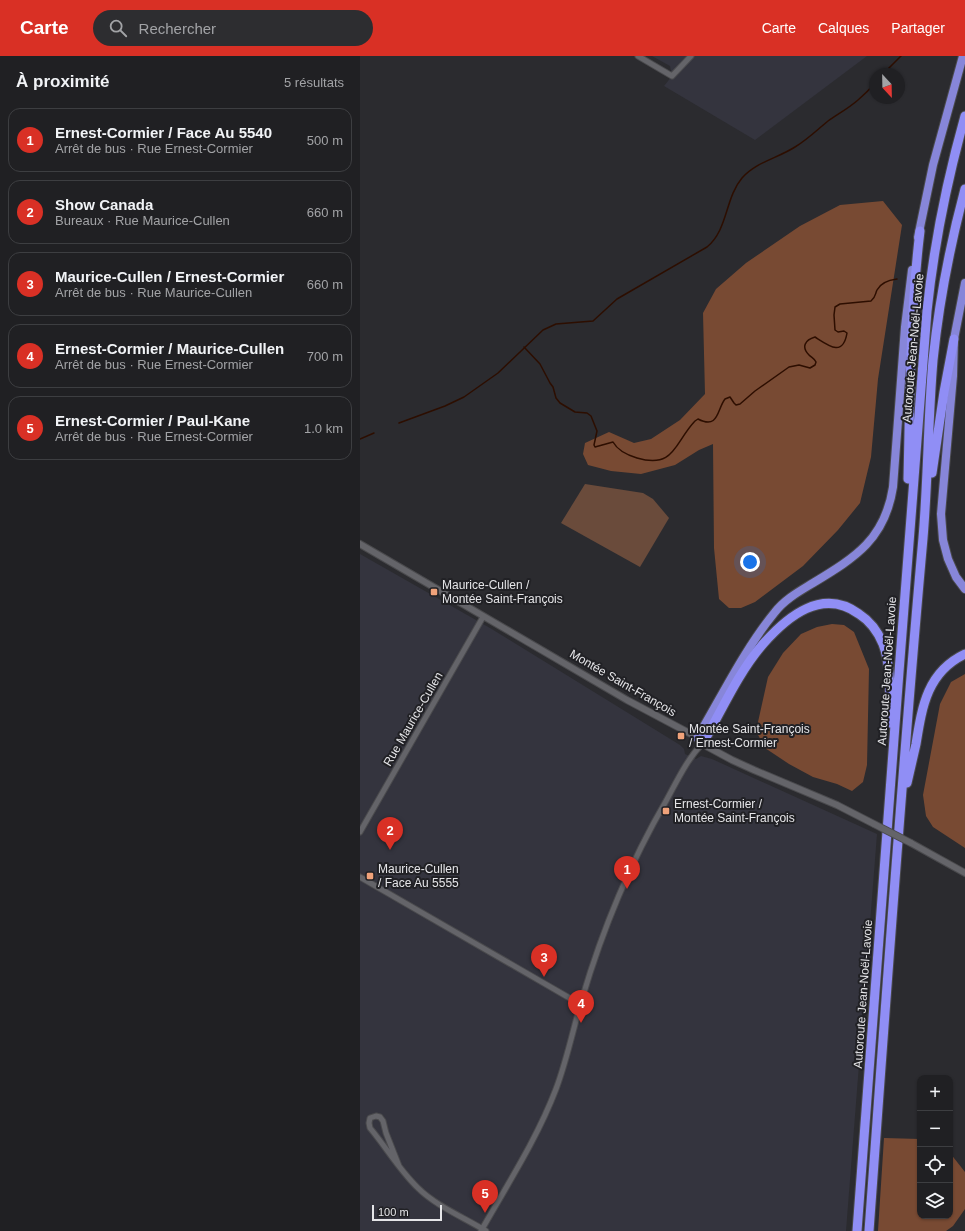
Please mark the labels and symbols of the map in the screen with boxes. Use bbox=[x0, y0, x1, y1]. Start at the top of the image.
north arrow bbox=[869, 68, 905, 104]
street label: Autoroute Jean-Noël-Lavoie bbox=[900, 273, 927, 423]
your location bbox=[740, 552, 760, 572]
place label: Maurice-Cullen / Montée Saint-François bbox=[442, 578, 563, 606]
marker: Maurice-Cullen / Montée Saint-François bbox=[429, 587, 439, 597]
street label: Autoroute Jean-Noël-Lavoie bbox=[875, 596, 899, 746]
street label: Montée Saint-François bbox=[567, 647, 679, 719]
street label: Rue Maurice-Cullen bbox=[380, 670, 446, 768]
place label: Montée Saint-François / Ernest-Cormier bbox=[689, 722, 810, 750]
marker: Montée Saint-François / Ernest-Cormier bbox=[676, 731, 686, 741]
place label: Ernest-Cormier / Montée Saint-François bbox=[674, 797, 795, 825]
marker: Ernest-Cormier / Montée Saint-François bbox=[661, 806, 671, 816]
pin: 2 bbox=[377, 817, 403, 850]
pin: 1 bbox=[614, 856, 640, 889]
place label: Maurice-Cullen / Face Au 5555 bbox=[378, 862, 459, 890]
marker: Maurice-Cullen / Face Au 5555 bbox=[365, 871, 375, 881]
street label: Autoroute Jean-Noël-Lavoie bbox=[851, 919, 875, 1069]
pin: 3 bbox=[531, 944, 557, 977]
pin: 4 bbox=[568, 990, 594, 1023]
pin: 5 bbox=[472, 1180, 498, 1213]
scale bar bbox=[372, 1203, 442, 1222]

